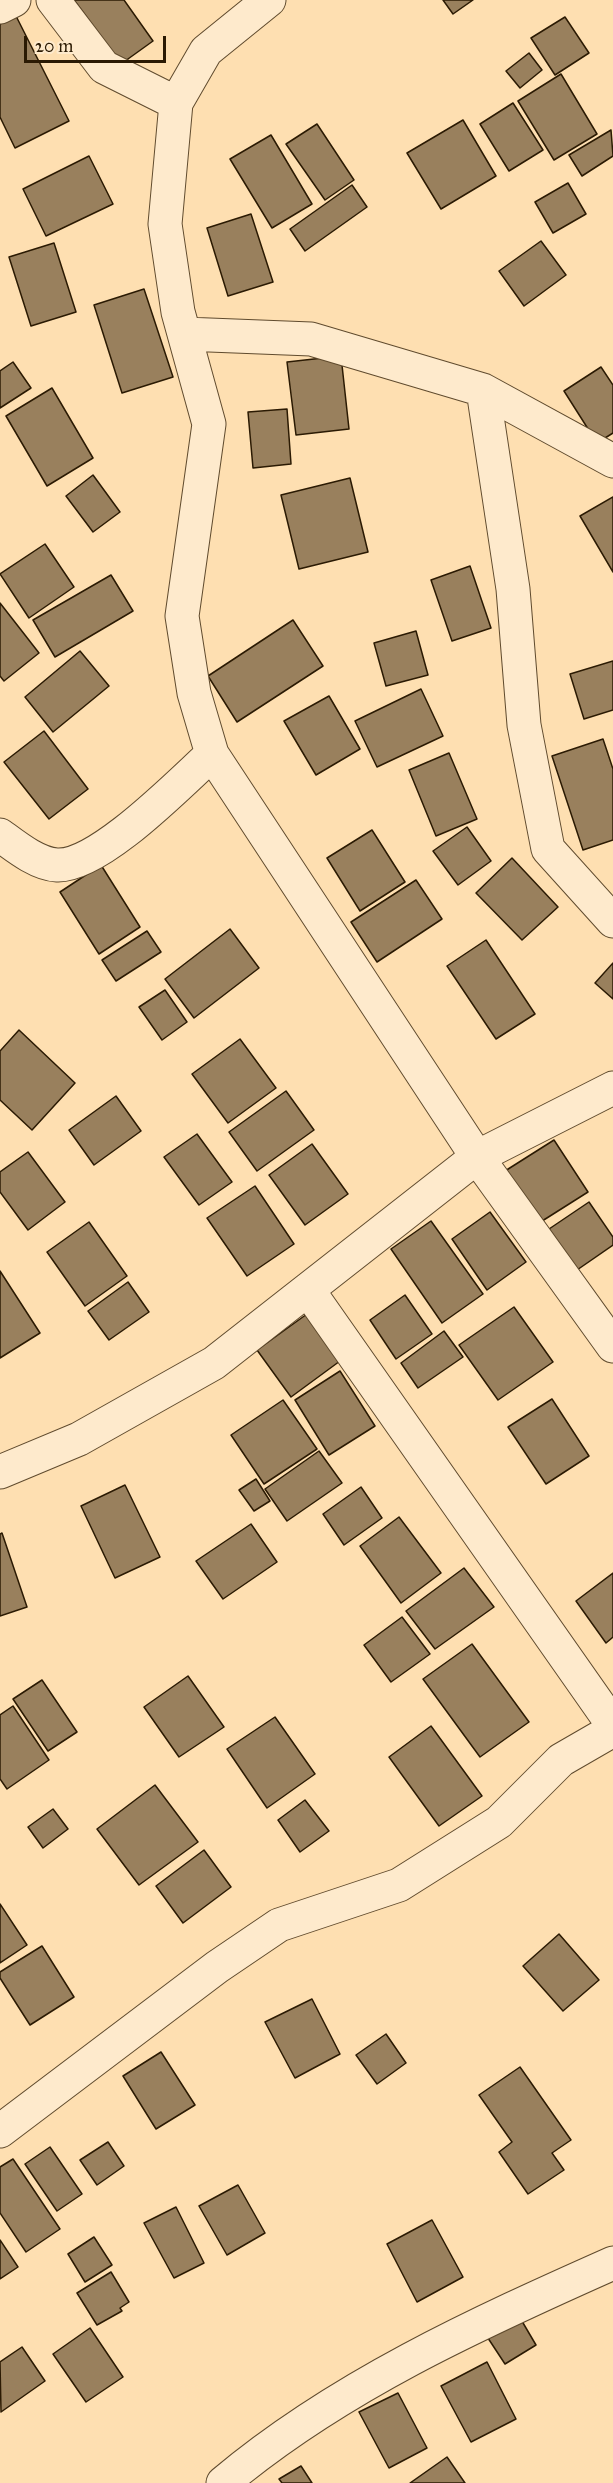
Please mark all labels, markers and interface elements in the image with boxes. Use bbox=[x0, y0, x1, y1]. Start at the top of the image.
scale bar bbox=[27, 24, 170, 62]
text: 20 m bbox=[35, 35, 73, 57]

